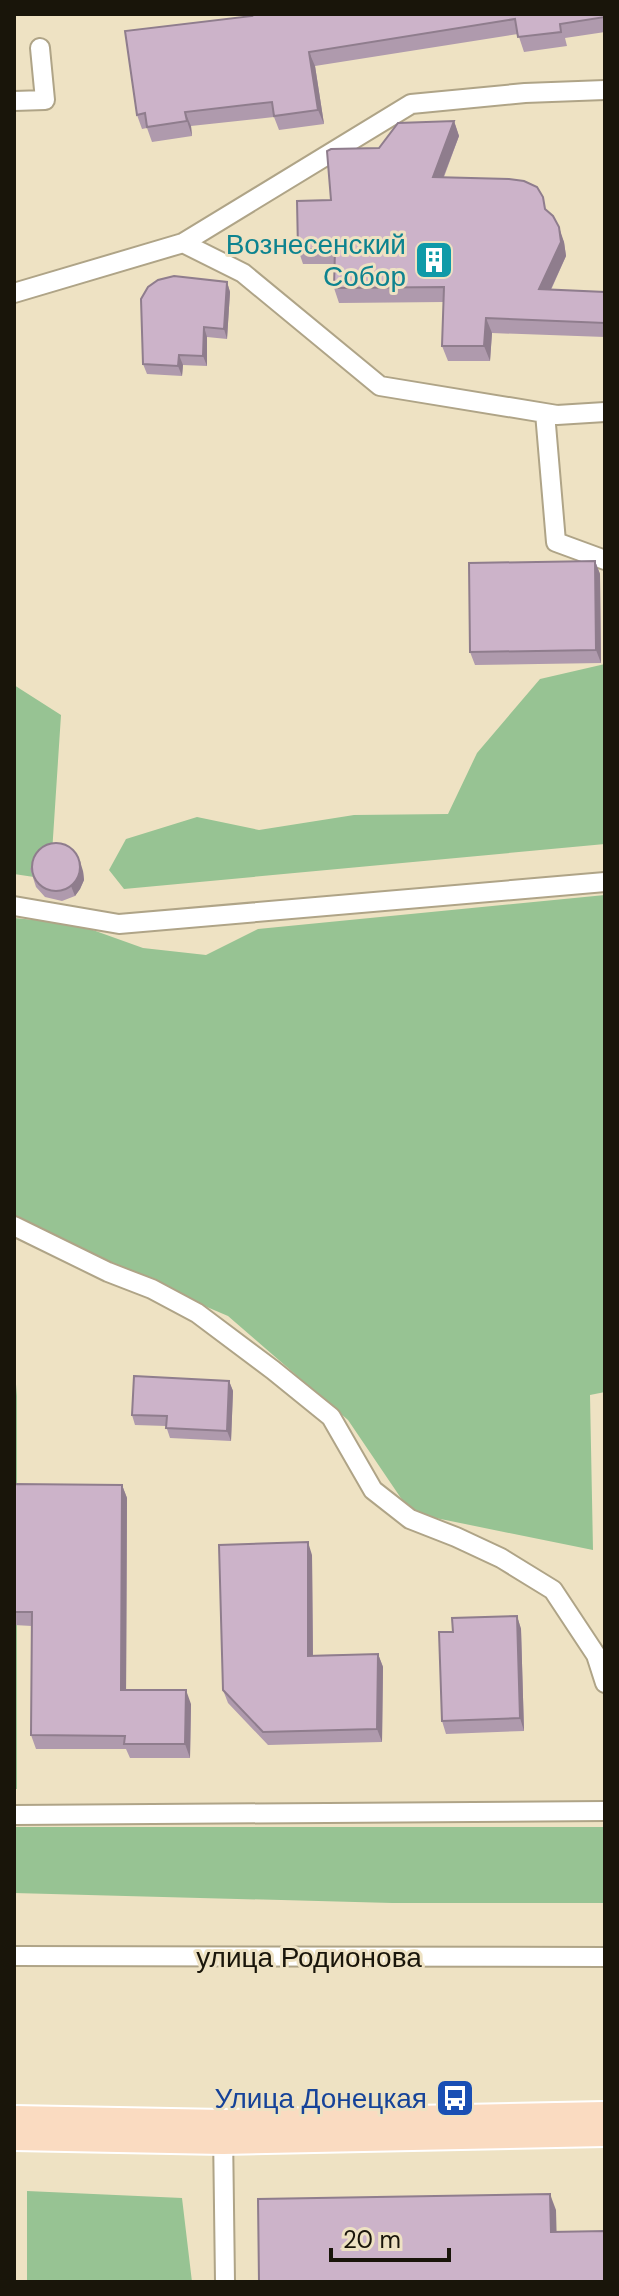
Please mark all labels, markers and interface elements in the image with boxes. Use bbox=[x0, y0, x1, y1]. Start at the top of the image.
place label: Вознесенский Собор bbox=[226, 226, 406, 295]
building icon: Вознесенский Собор bbox=[413, 239, 455, 281]
street label: улица Родионова bbox=[196, 1939, 422, 1976]
bus stop icon: Улица Донецкая bbox=[434, 2077, 476, 2119]
place label: Улица Донецкая bbox=[215, 2080, 427, 2117]
scale bar bbox=[331, 2212, 449, 2262]
text: 20 m bbox=[343, 2224, 401, 2255]

